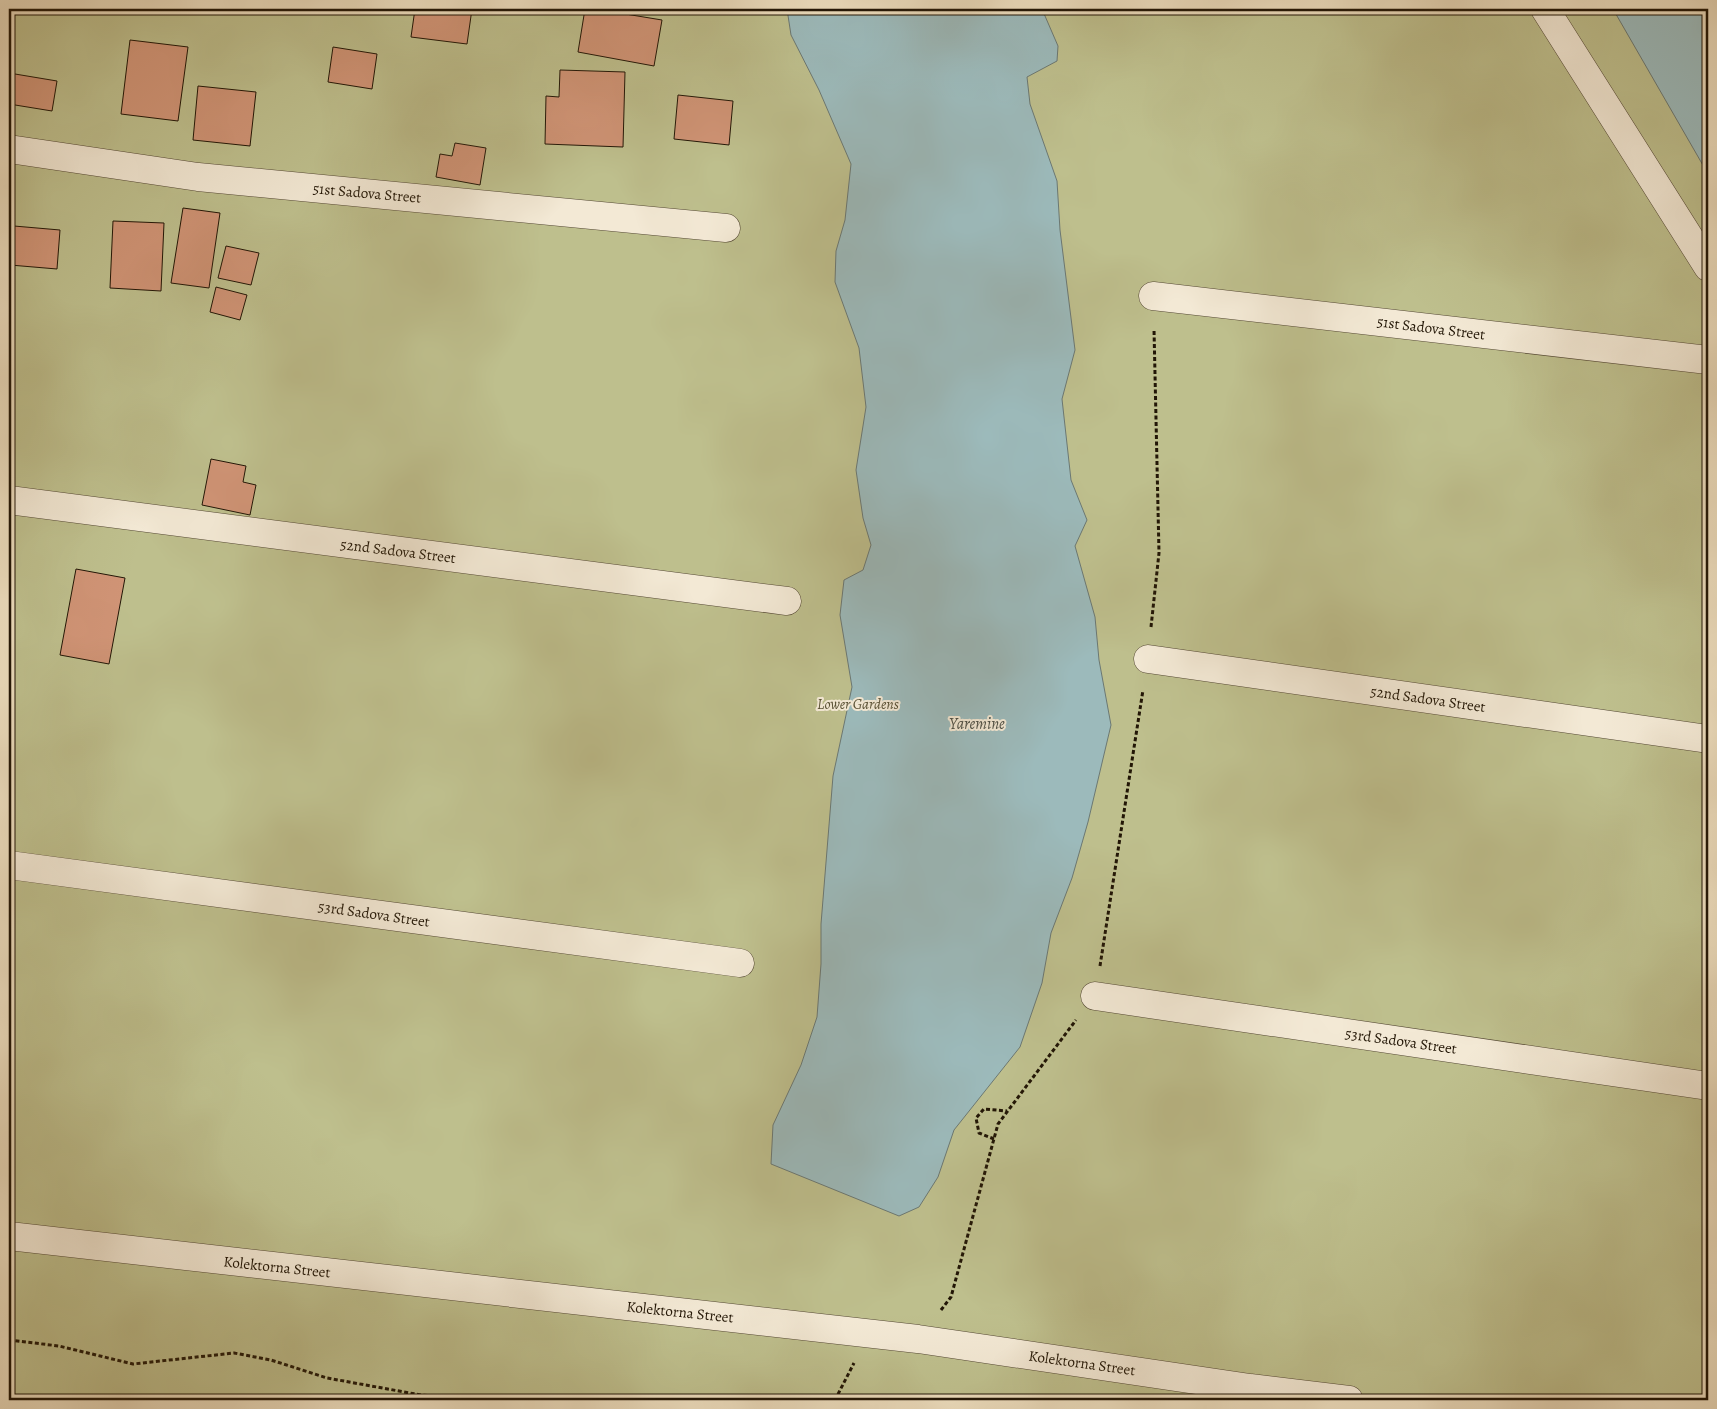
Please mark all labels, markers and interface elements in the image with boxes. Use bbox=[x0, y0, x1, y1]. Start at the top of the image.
street label: 51st Sadova Street bbox=[312, 178, 422, 208]
street label: 51st Sadova Street bbox=[1376, 311, 1486, 345]
street label: 52nd Sadova Street bbox=[339, 534, 457, 568]
street label: 52nd Sadova Street bbox=[1369, 681, 1487, 717]
park label: Lower Gardens bbox=[817, 694, 899, 714]
water label: Yaremine bbox=[949, 713, 1005, 735]
street label: 53rd Sadova Street bbox=[317, 896, 431, 932]
street label: 53rd Sadova Street bbox=[1344, 1023, 1458, 1059]
street label: Kolektorna Street bbox=[222, 1251, 332, 1283]
street label: Kolektorna Street bbox=[625, 1296, 735, 1328]
street label: Kolektorna Street bbox=[1027, 1346, 1137, 1380]

